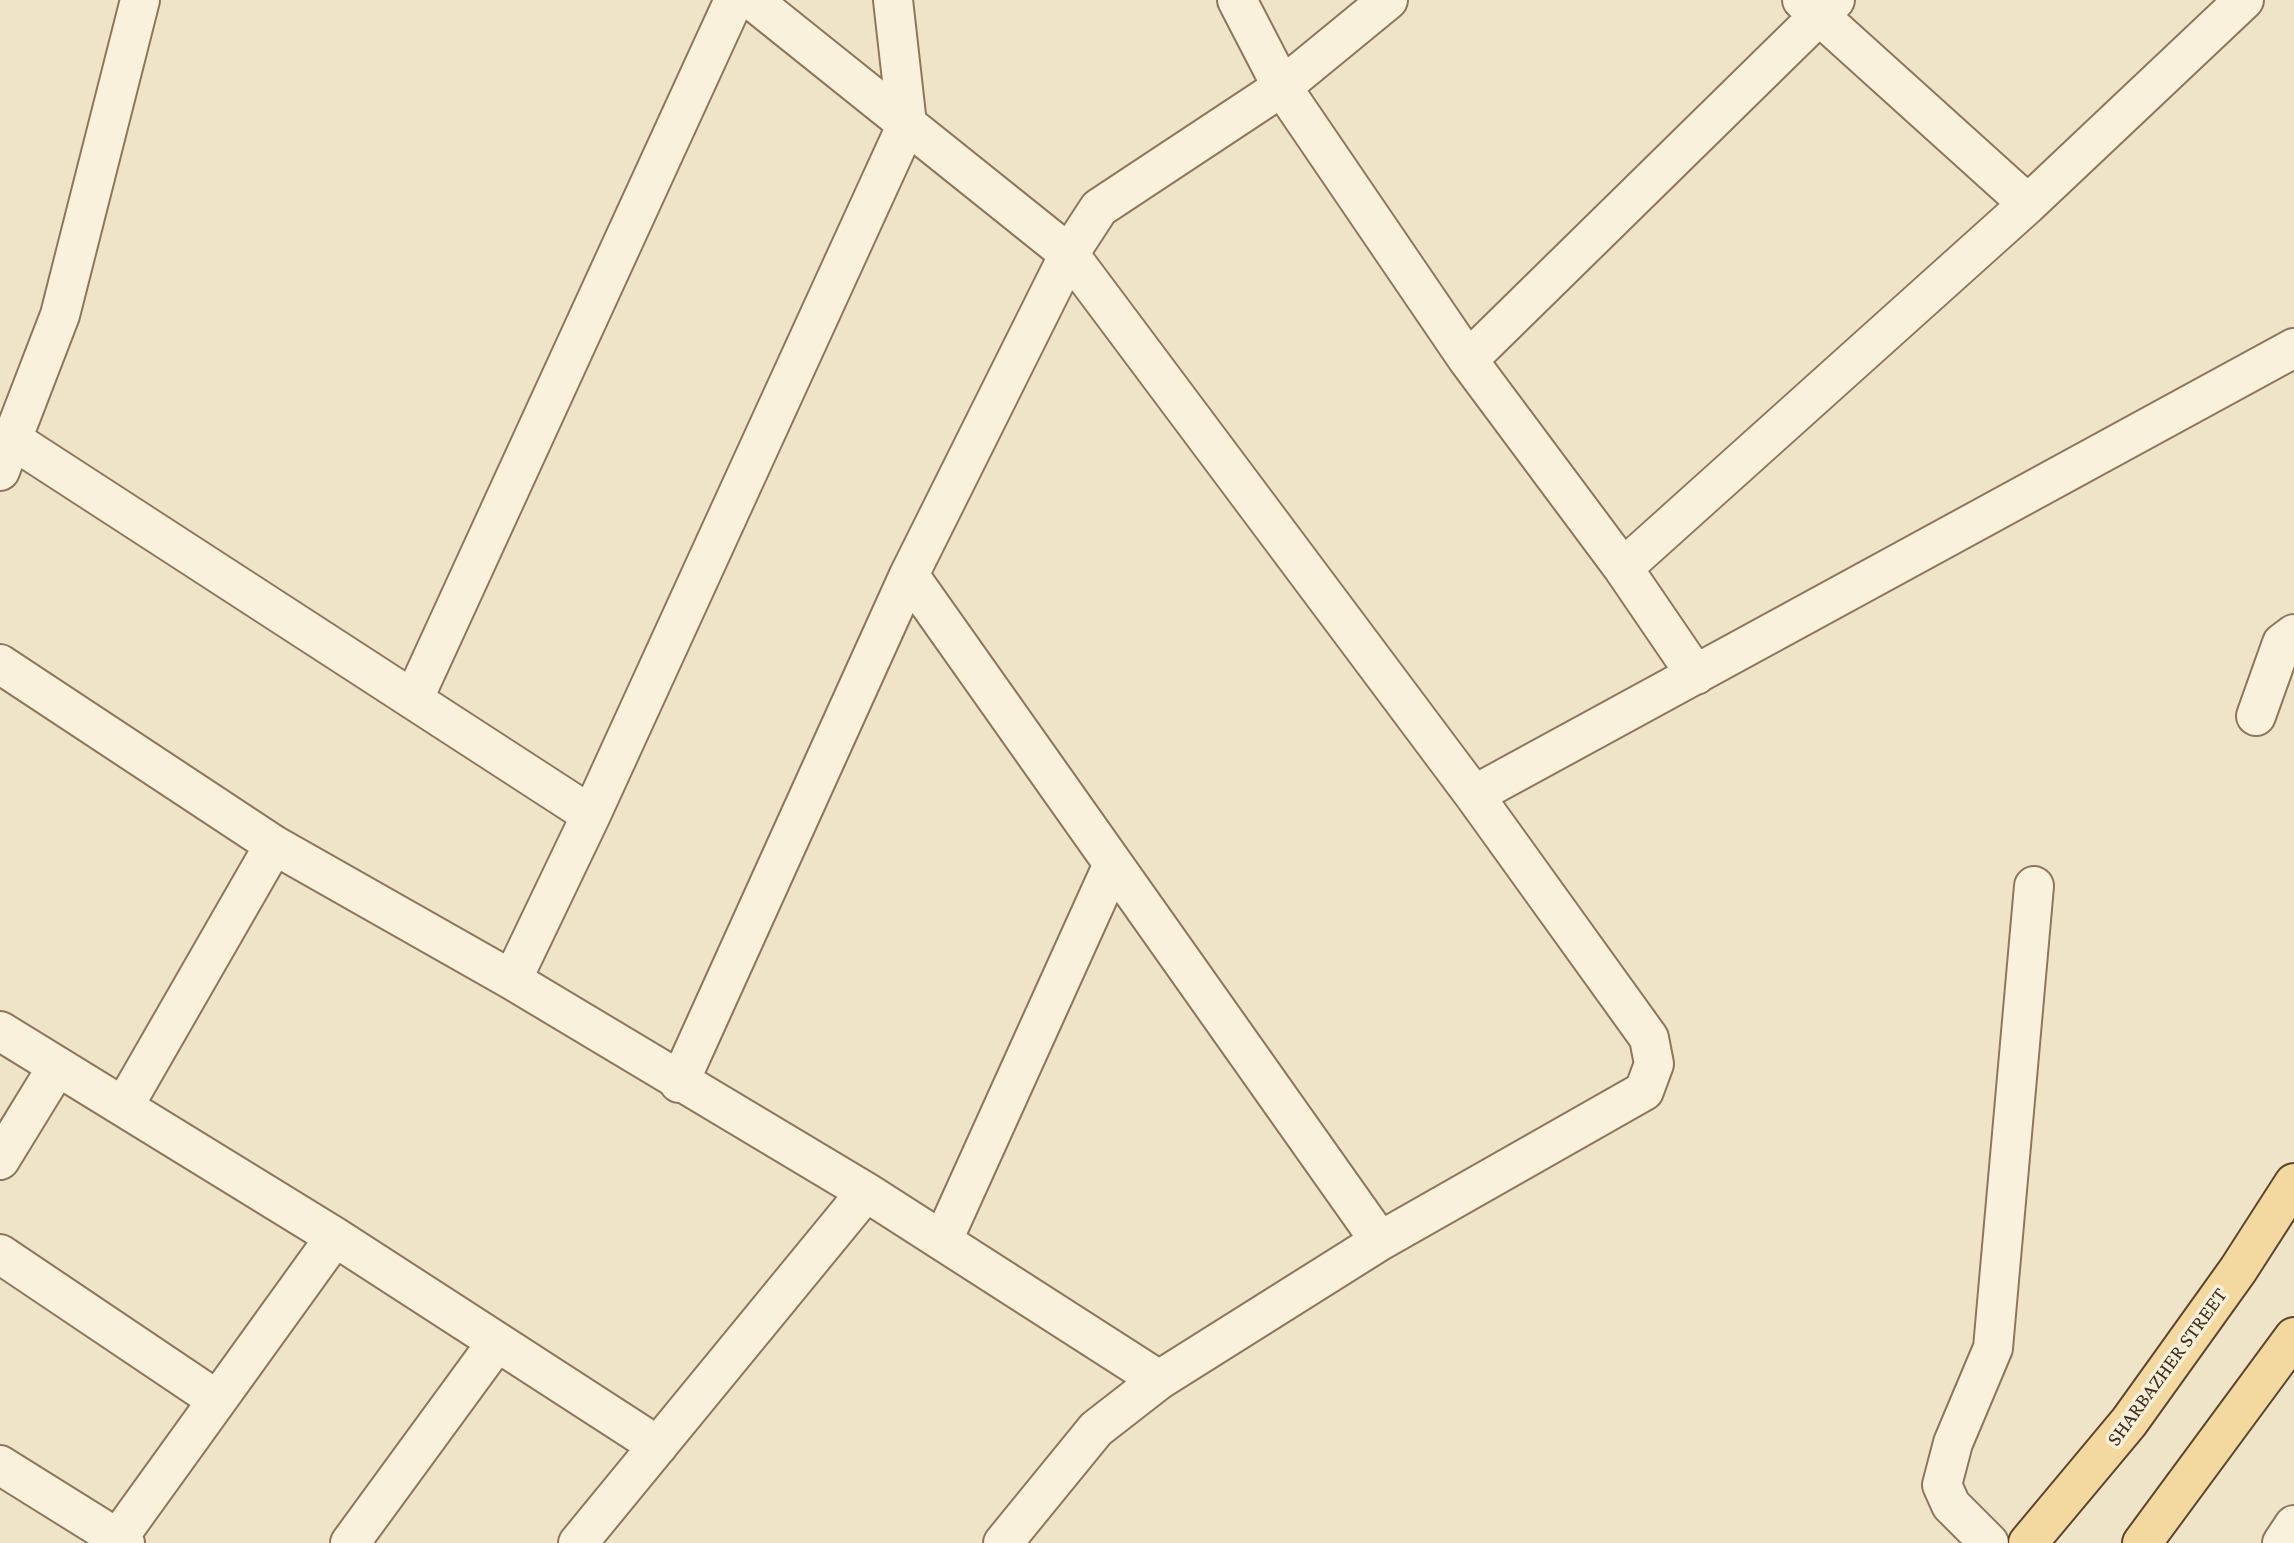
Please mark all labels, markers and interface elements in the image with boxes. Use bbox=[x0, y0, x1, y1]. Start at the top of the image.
street label: SHARBAZHER STREET bbox=[2101, 1283, 2233, 1451]

